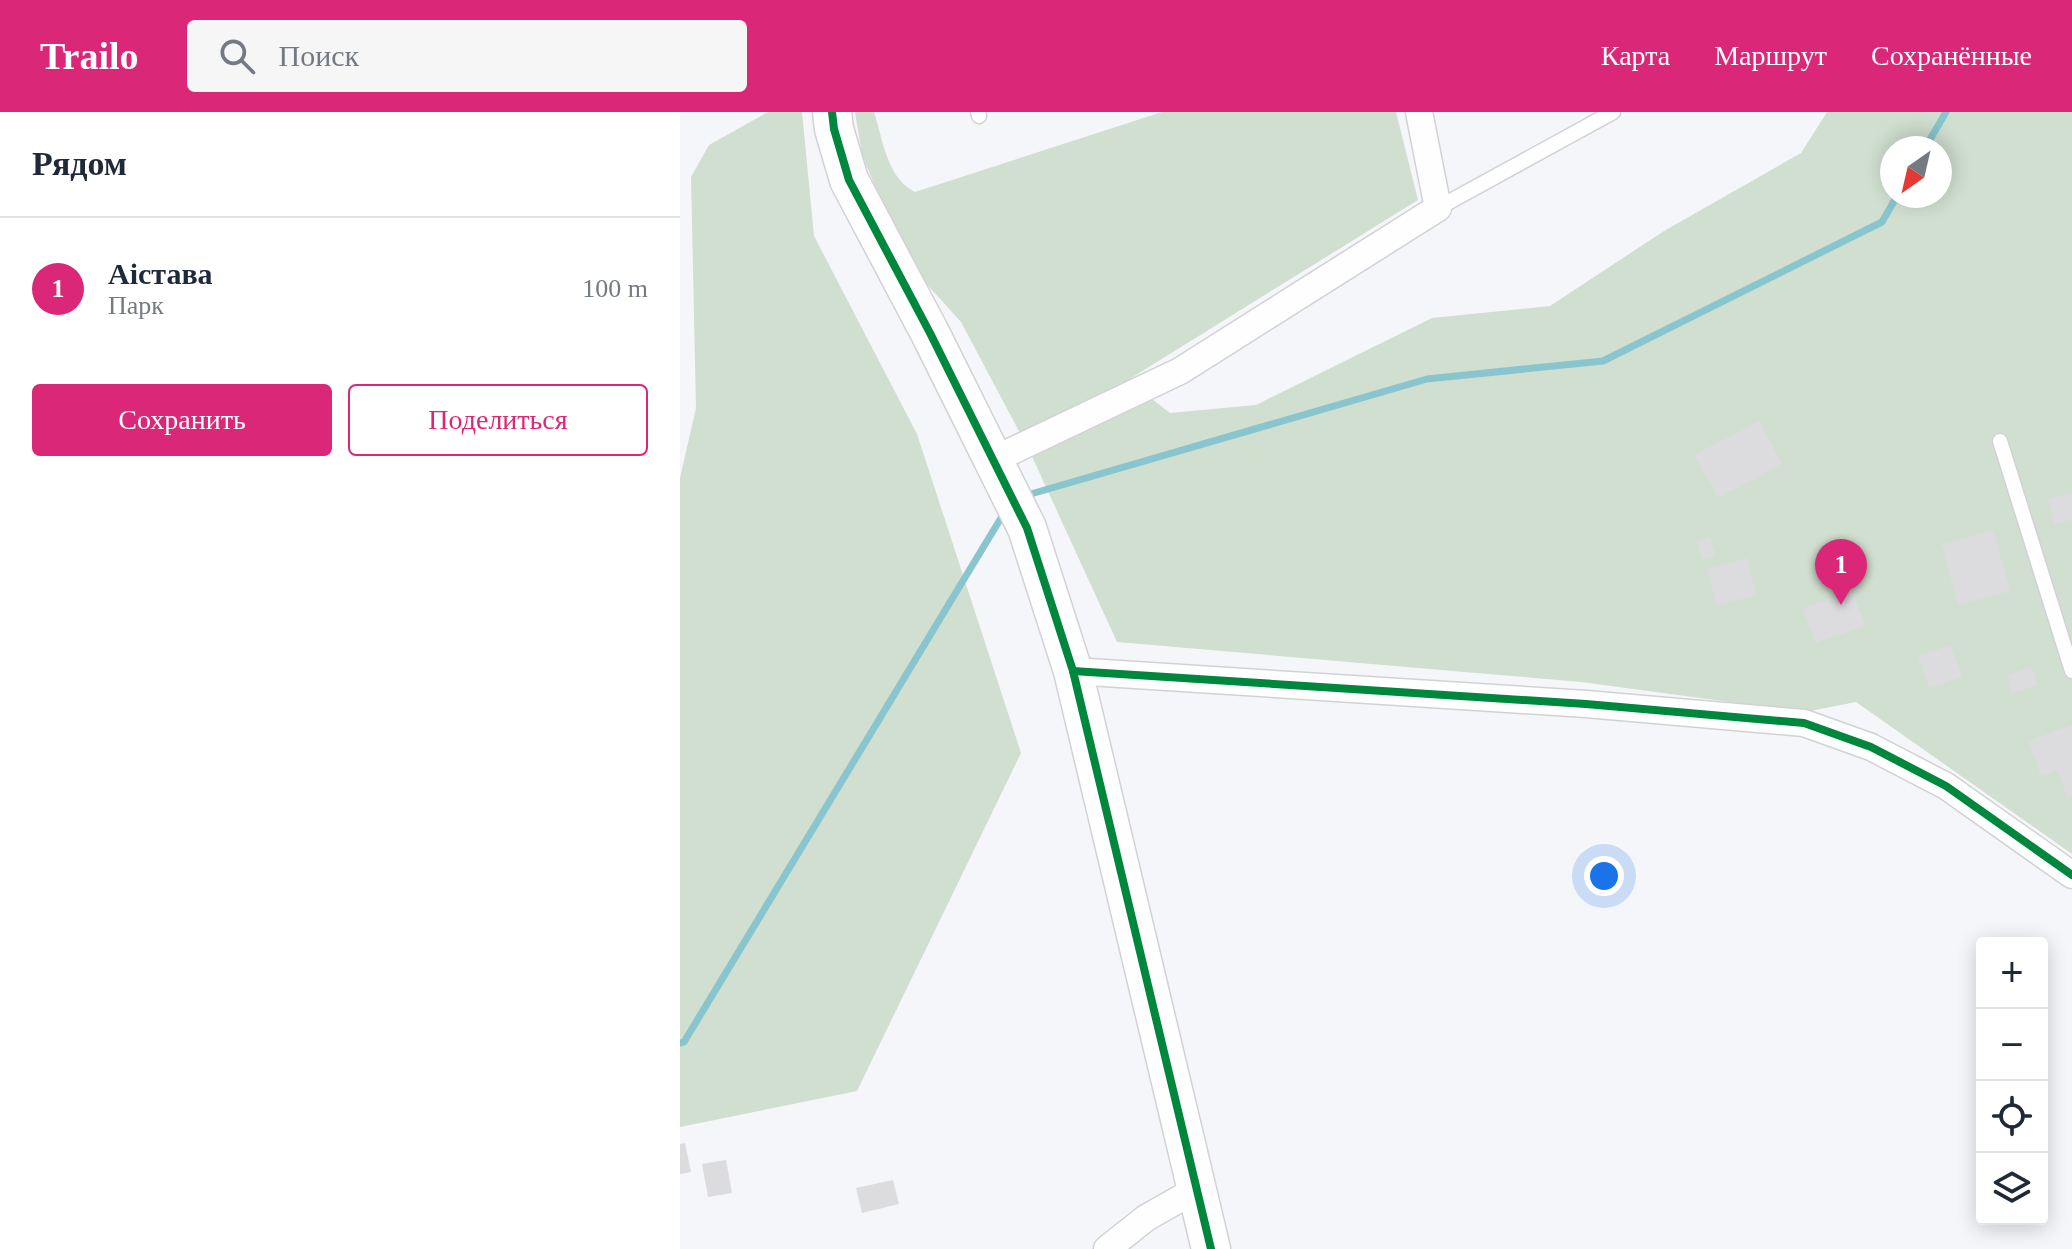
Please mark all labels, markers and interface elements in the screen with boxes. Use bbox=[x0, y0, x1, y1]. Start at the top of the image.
search box bbox=[187, 20, 747, 92]
icon: search bbox=[215, 34, 259, 78]
text: Trailo bbox=[40, 35, 139, 77]
text: Поиск bbox=[279, 39, 359, 72]
text: Карта bbox=[1601, 40, 1670, 71]
text: Маршрут bbox=[1714, 40, 1827, 71]
text: Сохранённые bbox=[1871, 40, 2032, 71]
north arrow bbox=[1880, 136, 1952, 208]
text: Рядом bbox=[32, 145, 127, 182]
text: Аістава bbox=[108, 257, 213, 290]
text: 1 bbox=[52, 274, 65, 303]
text: 100 m bbox=[582, 274, 648, 303]
text: Парк bbox=[108, 291, 164, 320]
button: Сохранить bbox=[32, 384, 332, 456]
button: Поделиться bbox=[348, 384, 648, 456]
pin: 1 bbox=[1815, 539, 1867, 605]
your location bbox=[1584, 856, 1624, 896]
map controls bbox=[1976, 937, 2048, 1225]
button: + bbox=[1976, 937, 2048, 1009]
button: − bbox=[1976, 1009, 2048, 1081]
button: locate bbox=[1976, 1081, 2048, 1153]
button: layers bbox=[1976, 1153, 2048, 1225]

